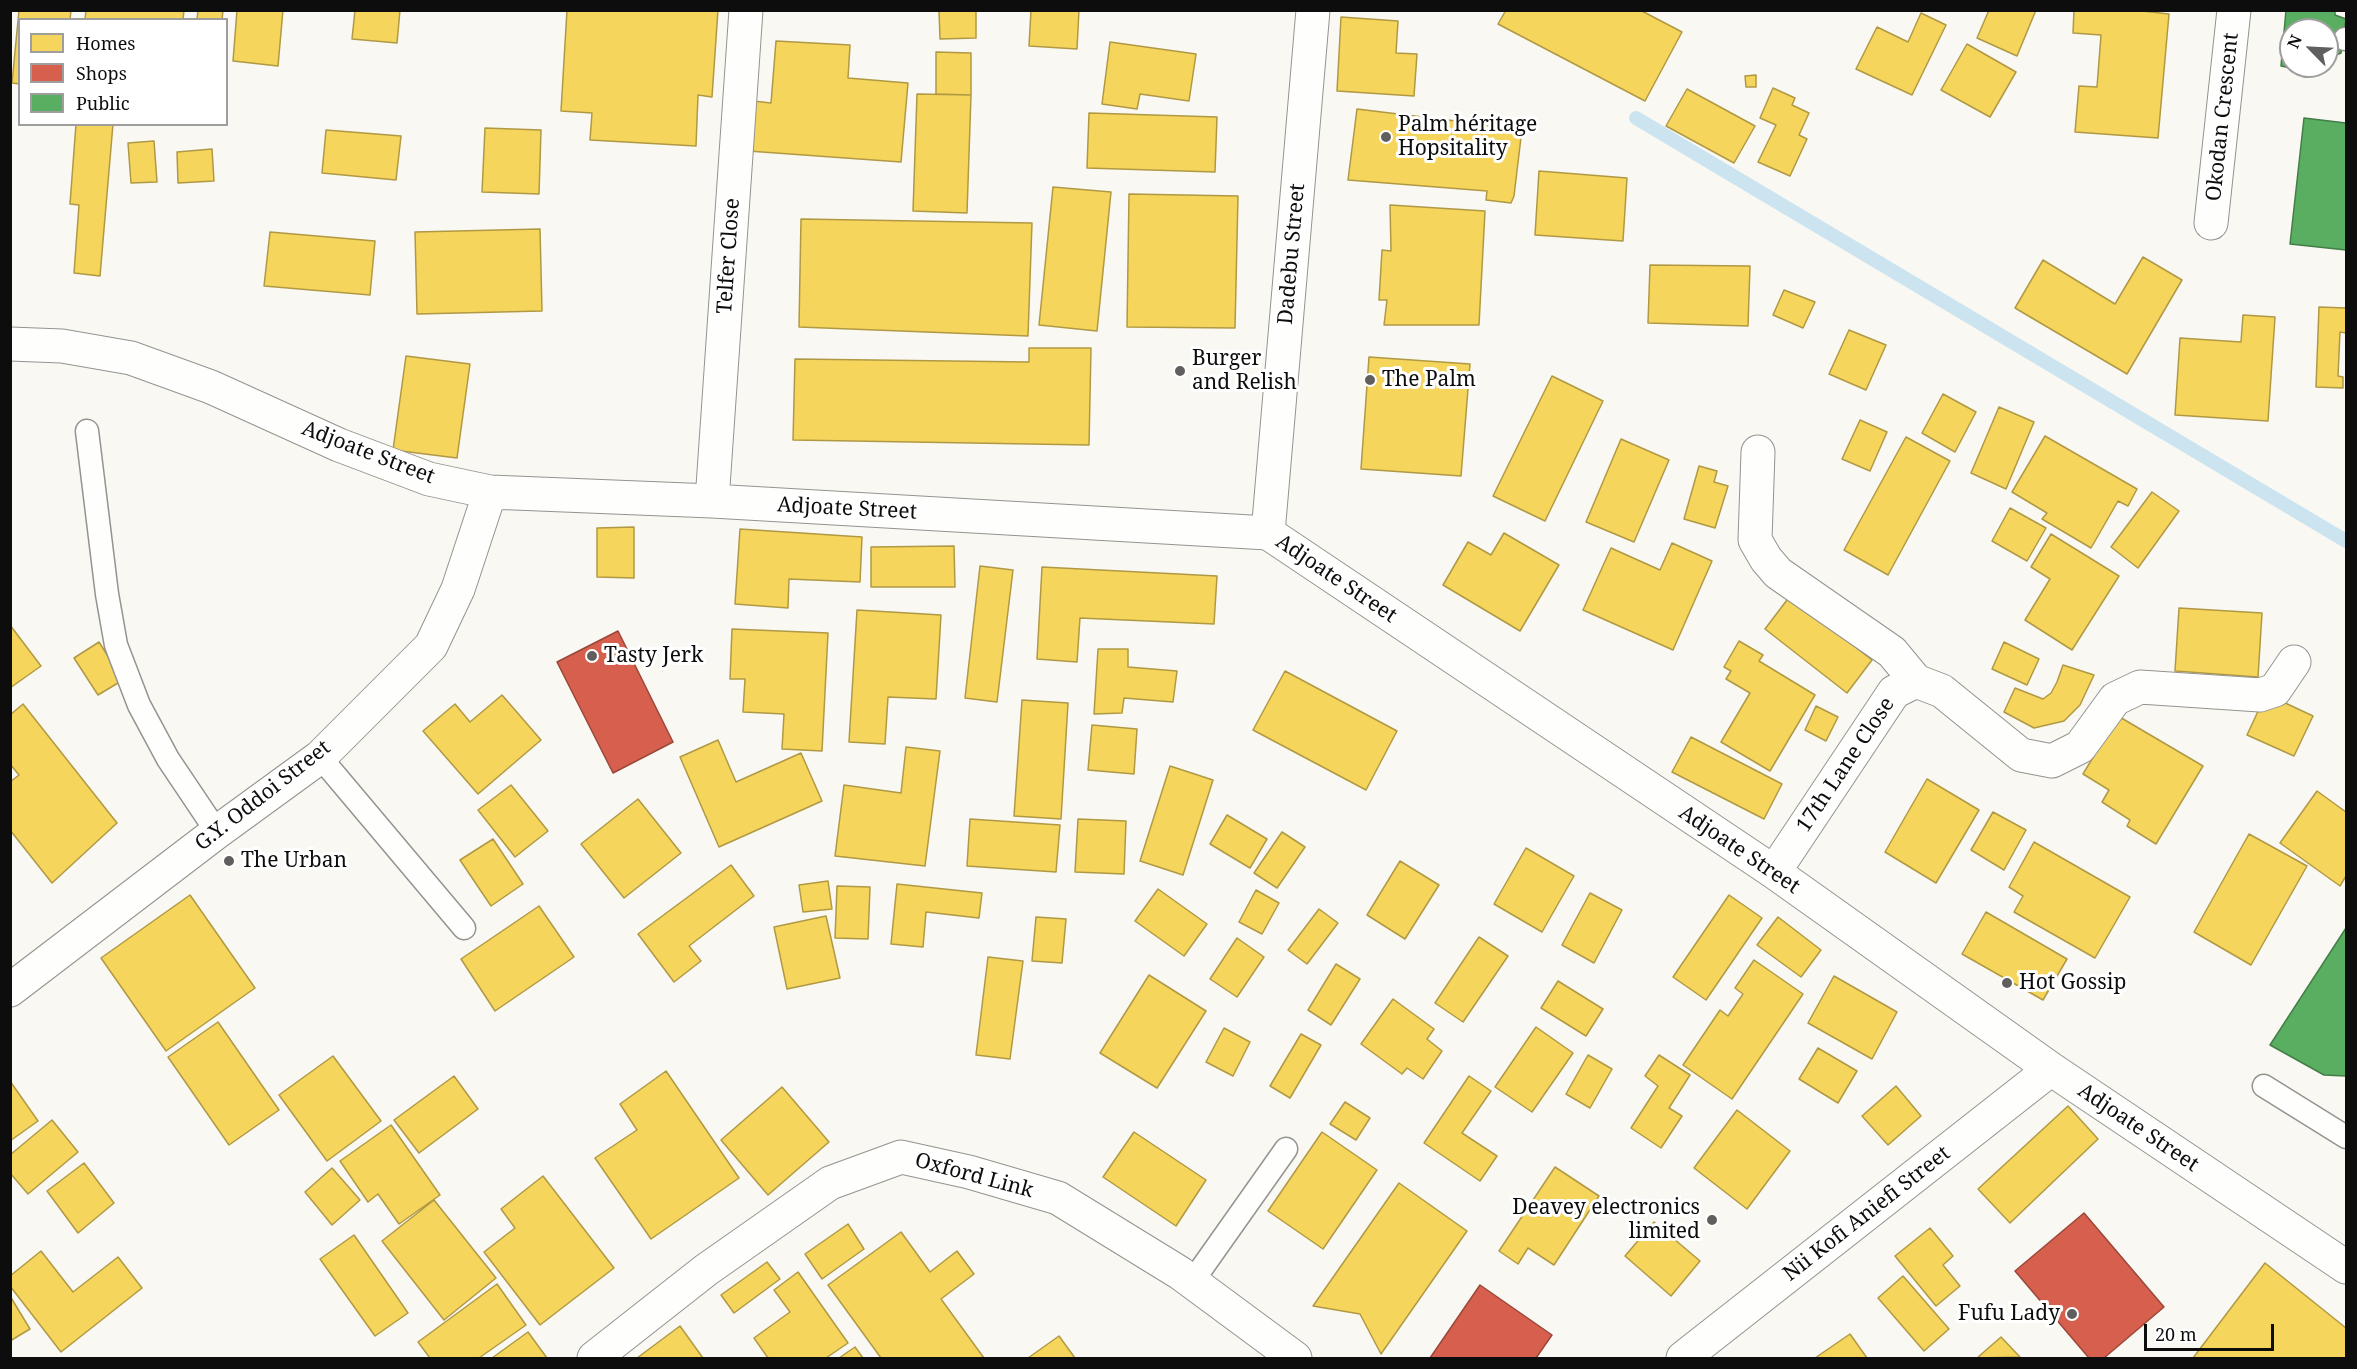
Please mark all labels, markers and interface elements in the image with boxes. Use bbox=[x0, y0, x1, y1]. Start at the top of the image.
legend bbox=[18, 18, 228, 126]
north arrow bbox=[2279, 18, 2339, 78]
text: Homes bbox=[76, 31, 135, 55]
text: N bbox=[2282, 31, 2307, 52]
street label: Okodan Crescent bbox=[2202, 32, 2244, 202]
text: Shops bbox=[76, 61, 127, 85]
text: Public bbox=[76, 91, 130, 115]
place label: Palm héritage Hopsitality bbox=[1398, 112, 1537, 162]
marker: Palm héritage Hopsitality bbox=[1379, 130, 1393, 144]
street label: Dadebu Street bbox=[1273, 182, 1311, 326]
street label: Telfer Close bbox=[712, 197, 746, 315]
place label: Burger and Relish bbox=[1192, 346, 1297, 396]
marker: Burger and Relish bbox=[1173, 364, 1187, 378]
place label: The Palm bbox=[1382, 367, 1476, 393]
marker: The Palm bbox=[1363, 373, 1377, 387]
street label: Adjoate Street bbox=[298, 416, 438, 490]
street label: Adjoate Street bbox=[776, 493, 918, 525]
street label: Adjoate Street bbox=[1271, 529, 1401, 629]
place label: Tasty Jerk bbox=[604, 643, 703, 669]
marker: Tasty Jerk bbox=[585, 649, 599, 663]
street label: 17th Lane Close bbox=[1792, 693, 1900, 837]
street label: G.Y. Oddoi Street bbox=[190, 735, 336, 857]
street label: Adjoate Street bbox=[1674, 800, 1804, 900]
place label: The Urban bbox=[241, 848, 347, 874]
marker: The Urban bbox=[222, 854, 236, 868]
place label: Hot Gossip bbox=[2019, 970, 2126, 996]
marker: Hot Gossip bbox=[2000, 976, 2014, 990]
street label: Adjoate Street bbox=[2073, 1078, 2203, 1178]
street label: Nii Kofi Aniefi Street bbox=[1778, 1141, 1956, 1287]
street label: Oxford Link bbox=[912, 1148, 1036, 1204]
place label: Deavey electronics limited bbox=[1512, 1195, 1700, 1245]
marker: Deavey electronics limited bbox=[1705, 1213, 1719, 1227]
place label: Fufu Lady bbox=[1958, 1301, 2060, 1327]
marker: Fufu Lady bbox=[2065, 1307, 2079, 1321]
scale bar bbox=[2147, 1312, 2278, 1350]
text: 20 m bbox=[2155, 1322, 2197, 1346]

